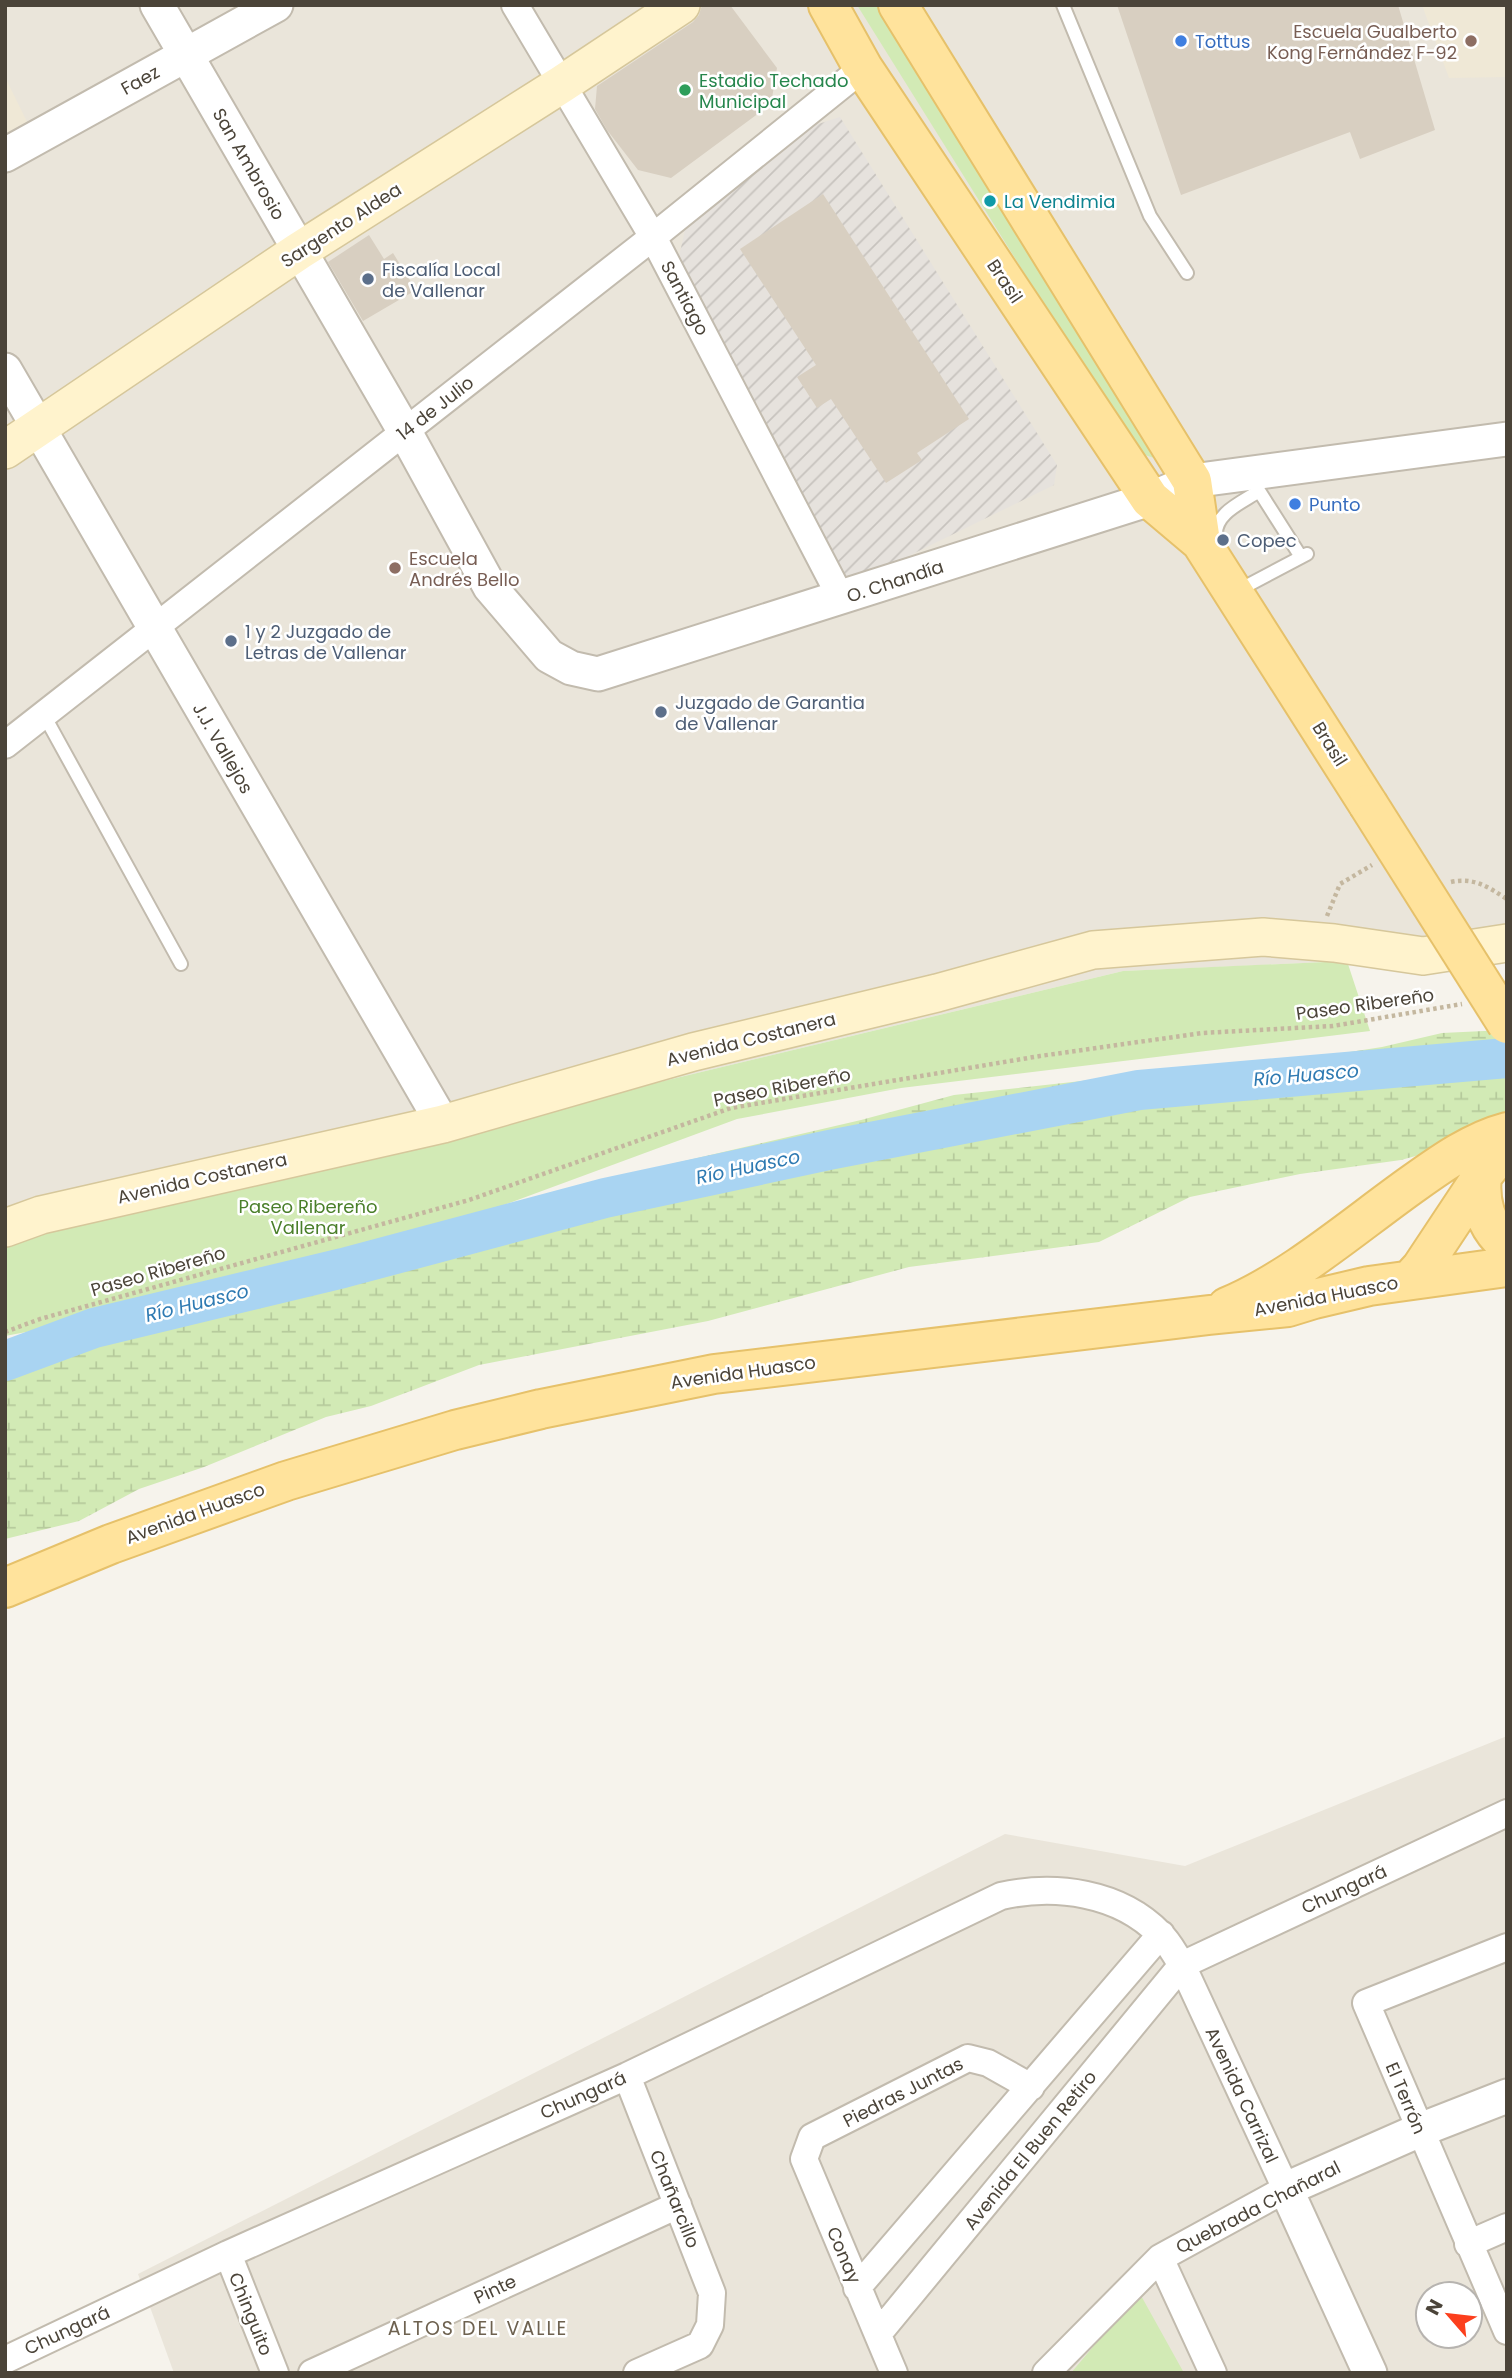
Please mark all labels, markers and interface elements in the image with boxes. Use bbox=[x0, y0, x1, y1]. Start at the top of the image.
place label: Escuela Gualberto Kong Fernández F-92 bbox=[1267, 19, 1457, 65]
place label: Tottus bbox=[1195, 29, 1250, 54]
marker: Tottus bbox=[1173, 33, 1189, 49]
marker: Escuela Gualberto Kong Fernández F-92 bbox=[1463, 33, 1479, 49]
street label: Faez bbox=[116, 59, 164, 101]
place label: Estadio Techado Municipal bbox=[699, 68, 848, 114]
marker: Estadio Techado Municipal bbox=[677, 82, 693, 98]
street label: San Ambrosio bbox=[207, 103, 291, 225]
street label: Sargento Aldea bbox=[276, 177, 406, 273]
place label: La Vendimia bbox=[1004, 189, 1115, 214]
marker: La Vendimia bbox=[982, 193, 998, 209]
street label: Brasil bbox=[981, 254, 1029, 308]
street label: Santiago bbox=[655, 256, 715, 340]
place label: Fiscalía Local de Vallenar bbox=[382, 257, 501, 303]
marker: Fiscalía Local de Vallenar bbox=[360, 271, 376, 287]
street label: 14 de Julio bbox=[391, 370, 479, 446]
place label: Punto bbox=[1309, 492, 1361, 517]
marker: Punto bbox=[1287, 496, 1303, 512]
place label: Copec bbox=[1237, 528, 1297, 553]
marker: Copec bbox=[1215, 532, 1231, 548]
place label: Escuela Andrés Bello bbox=[409, 546, 519, 592]
street label: O. Chandía bbox=[843, 554, 947, 608]
marker: Escuela Andrés Bello bbox=[387, 560, 403, 576]
place label: 1 y 2 Juzgado de Letras de Vallenar bbox=[245, 619, 407, 665]
marker: 1 y 2 Juzgado de Letras de Vallenar bbox=[223, 633, 239, 649]
place label: Juzgado de Garantia de Vallenar bbox=[675, 690, 865, 736]
street label: J.J. Vallejos bbox=[187, 698, 259, 798]
marker: Juzgado de Garantia de Vallenar bbox=[653, 704, 669, 720]
street label: Brasil bbox=[1307, 717, 1353, 771]
street label: Paseo Ribereño bbox=[1294, 982, 1436, 1026]
street label: Avenida Costanera bbox=[664, 1006, 838, 1072]
water label: Río Huasco bbox=[1252, 1057, 1360, 1093]
street label: Paseo Ribereño bbox=[711, 1061, 853, 1113]
water label: Río Huasco bbox=[693, 1143, 803, 1191]
street label: Avenida Costanera bbox=[115, 1146, 289, 1210]
park label: Paseo Ribereño Vallenar bbox=[238, 1194, 378, 1240]
street label: Paseo Ribereño bbox=[88, 1240, 228, 1302]
street label: Avenida Huasco bbox=[1252, 1270, 1400, 1322]
water label: Río Huasco bbox=[142, 1277, 252, 1329]
street label: Avenida Huasco bbox=[669, 1349, 817, 1395]
street label: Avenida Huasco bbox=[122, 1476, 268, 1550]
street label: Chungará bbox=[1297, 1858, 1391, 1920]
street label: Avenida Carrizal bbox=[1200, 2023, 1284, 2167]
street label: Piedras Juntas bbox=[839, 2051, 967, 2133]
street label: El Terrón bbox=[1380, 2058, 1432, 2138]
street label: Chungará bbox=[536, 2065, 630, 2125]
street label: Avenida El Buen Retiro bbox=[958, 2065, 1102, 2235]
street label: Chañarcillo bbox=[644, 2146, 706, 2252]
street label: Quebrada Chañaral bbox=[1171, 2155, 1345, 2259]
street label: Conay bbox=[821, 2223, 867, 2287]
street label: Pinte bbox=[470, 2268, 520, 2310]
street label: Chinguito bbox=[223, 2269, 279, 2359]
north arrow bbox=[1414, 2280, 1484, 2350]
text: N bbox=[1419, 2295, 1450, 2320]
street label: Chungará bbox=[20, 2299, 114, 2361]
district label: ALTOS DEL VALLE bbox=[388, 2315, 568, 2342]

